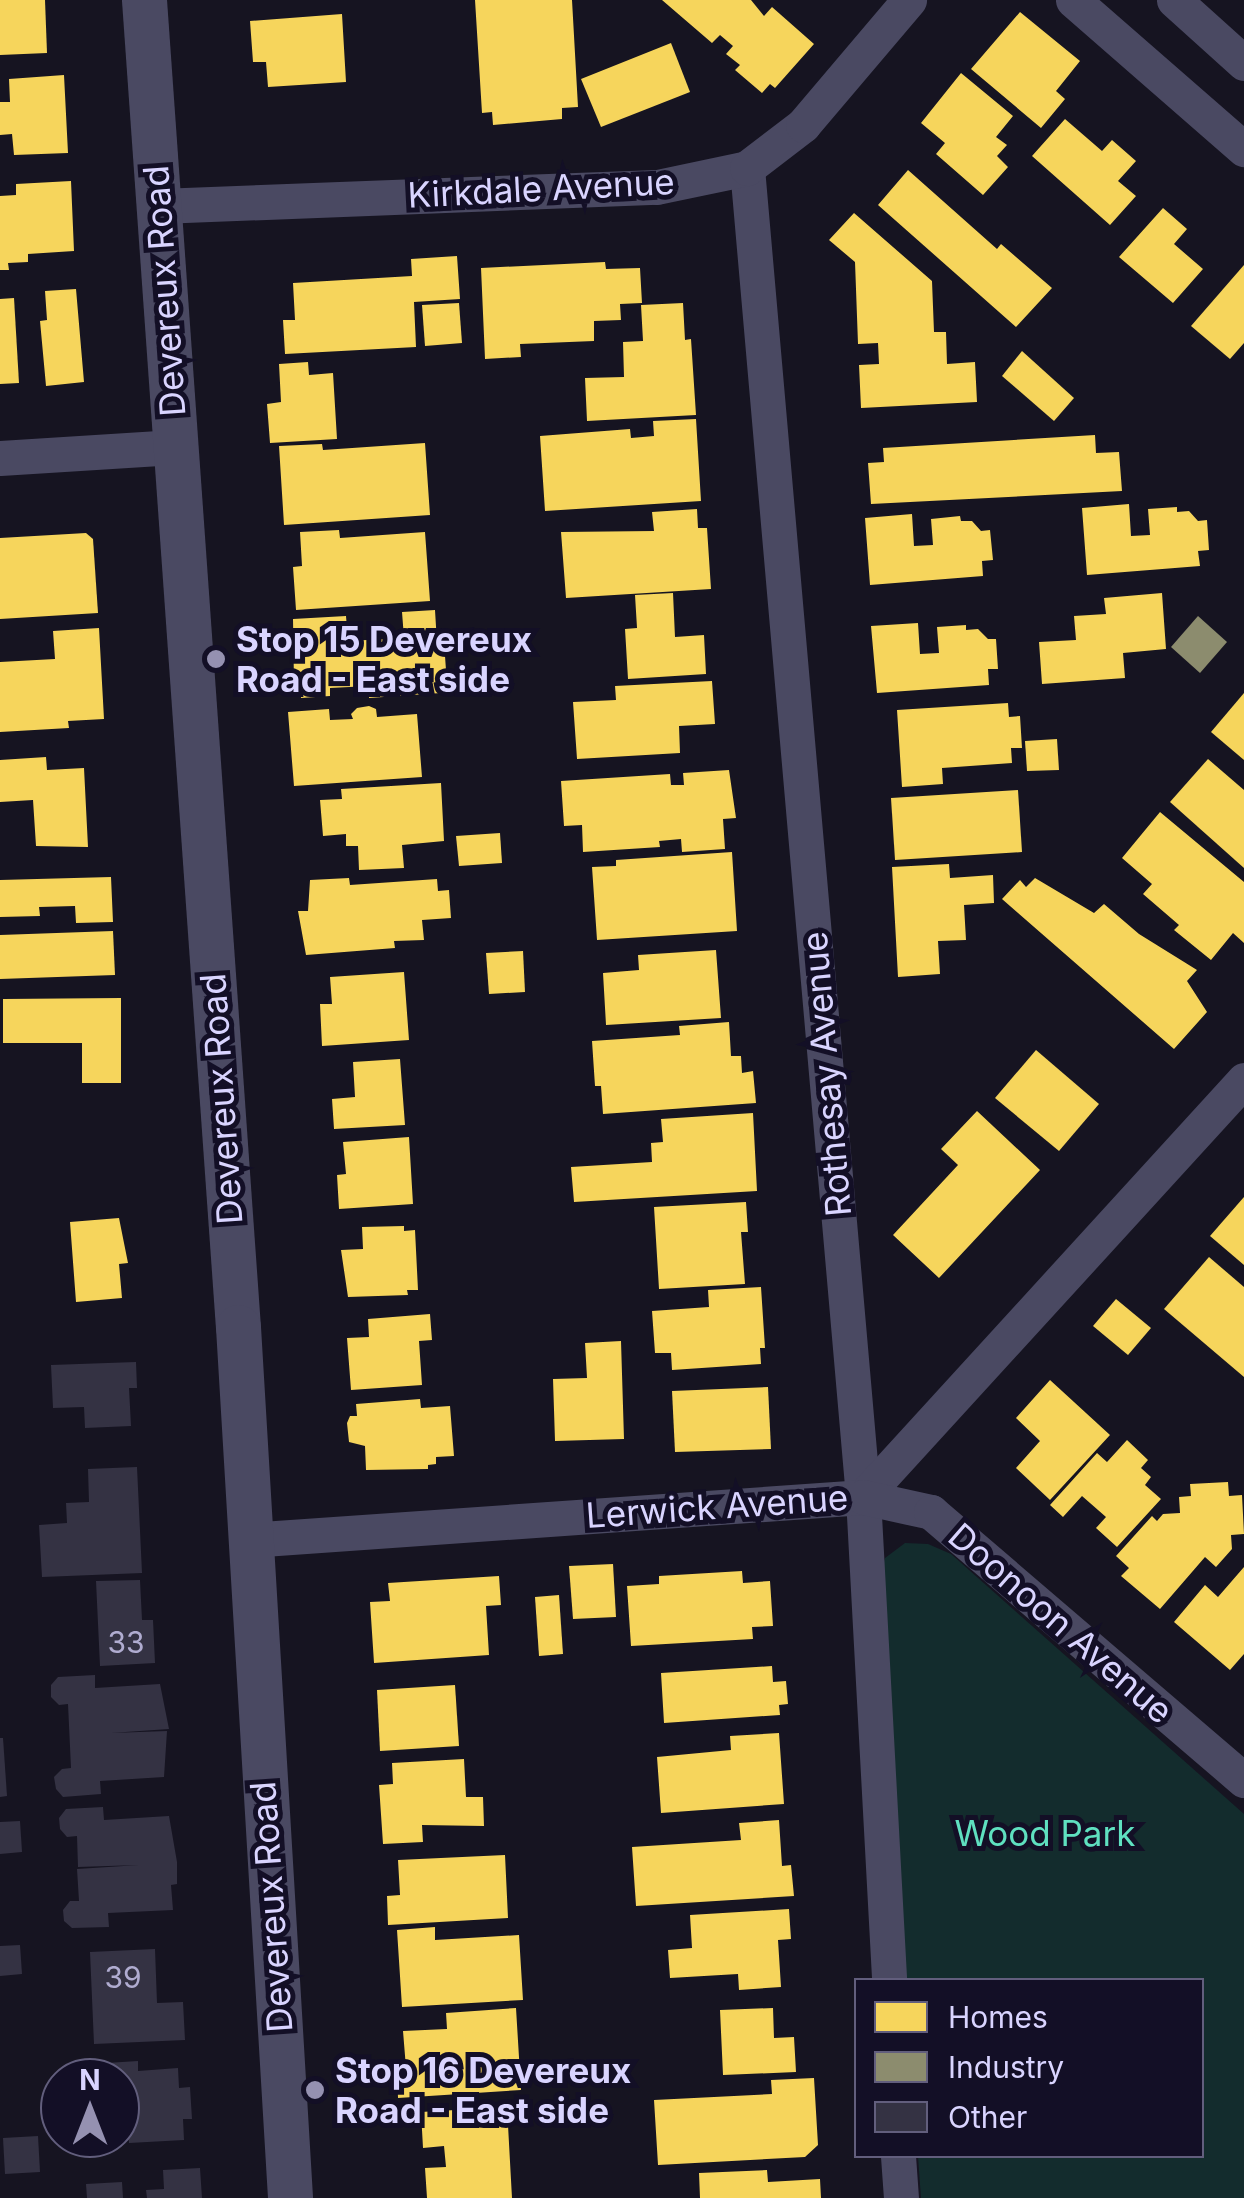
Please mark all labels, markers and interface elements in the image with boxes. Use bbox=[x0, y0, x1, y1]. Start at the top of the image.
street label: Kirkdale Avenue bbox=[406, 160, 676, 216]
street label: Devereux Road bbox=[134, 164, 194, 418]
place label: Stop 15 Devereux Road - East side bbox=[236, 618, 532, 700]
marker: Stop 15 Devereux Road - East side bbox=[205, 648, 227, 670]
street label: Rothesay Avenue bbox=[793, 930, 859, 1218]
street label: Devereux Road bbox=[191, 972, 251, 1226]
street label: Lerwick Avenue bbox=[584, 1476, 850, 1536]
street label: Doonoon Avenue bbox=[940, 1514, 1182, 1732]
house number: 33 bbox=[107, 1624, 145, 1660]
street label: Devereux Road bbox=[241, 1780, 301, 2034]
park label: Wood Park bbox=[955, 1812, 1135, 1854]
house number: 39 bbox=[104, 1959, 142, 1995]
legend bbox=[854, 1978, 1204, 2158]
text: Homes bbox=[948, 1999, 1048, 2035]
place label: Stop 16 Devereux Road - East side bbox=[335, 2049, 631, 2131]
text: Industry bbox=[948, 2049, 1064, 2085]
north arrow bbox=[40, 2058, 140, 2158]
text: N bbox=[79, 2063, 101, 2097]
marker: Stop 16 Devereux Road - East side bbox=[304, 2079, 326, 2101]
text: Other bbox=[948, 2099, 1027, 2135]

